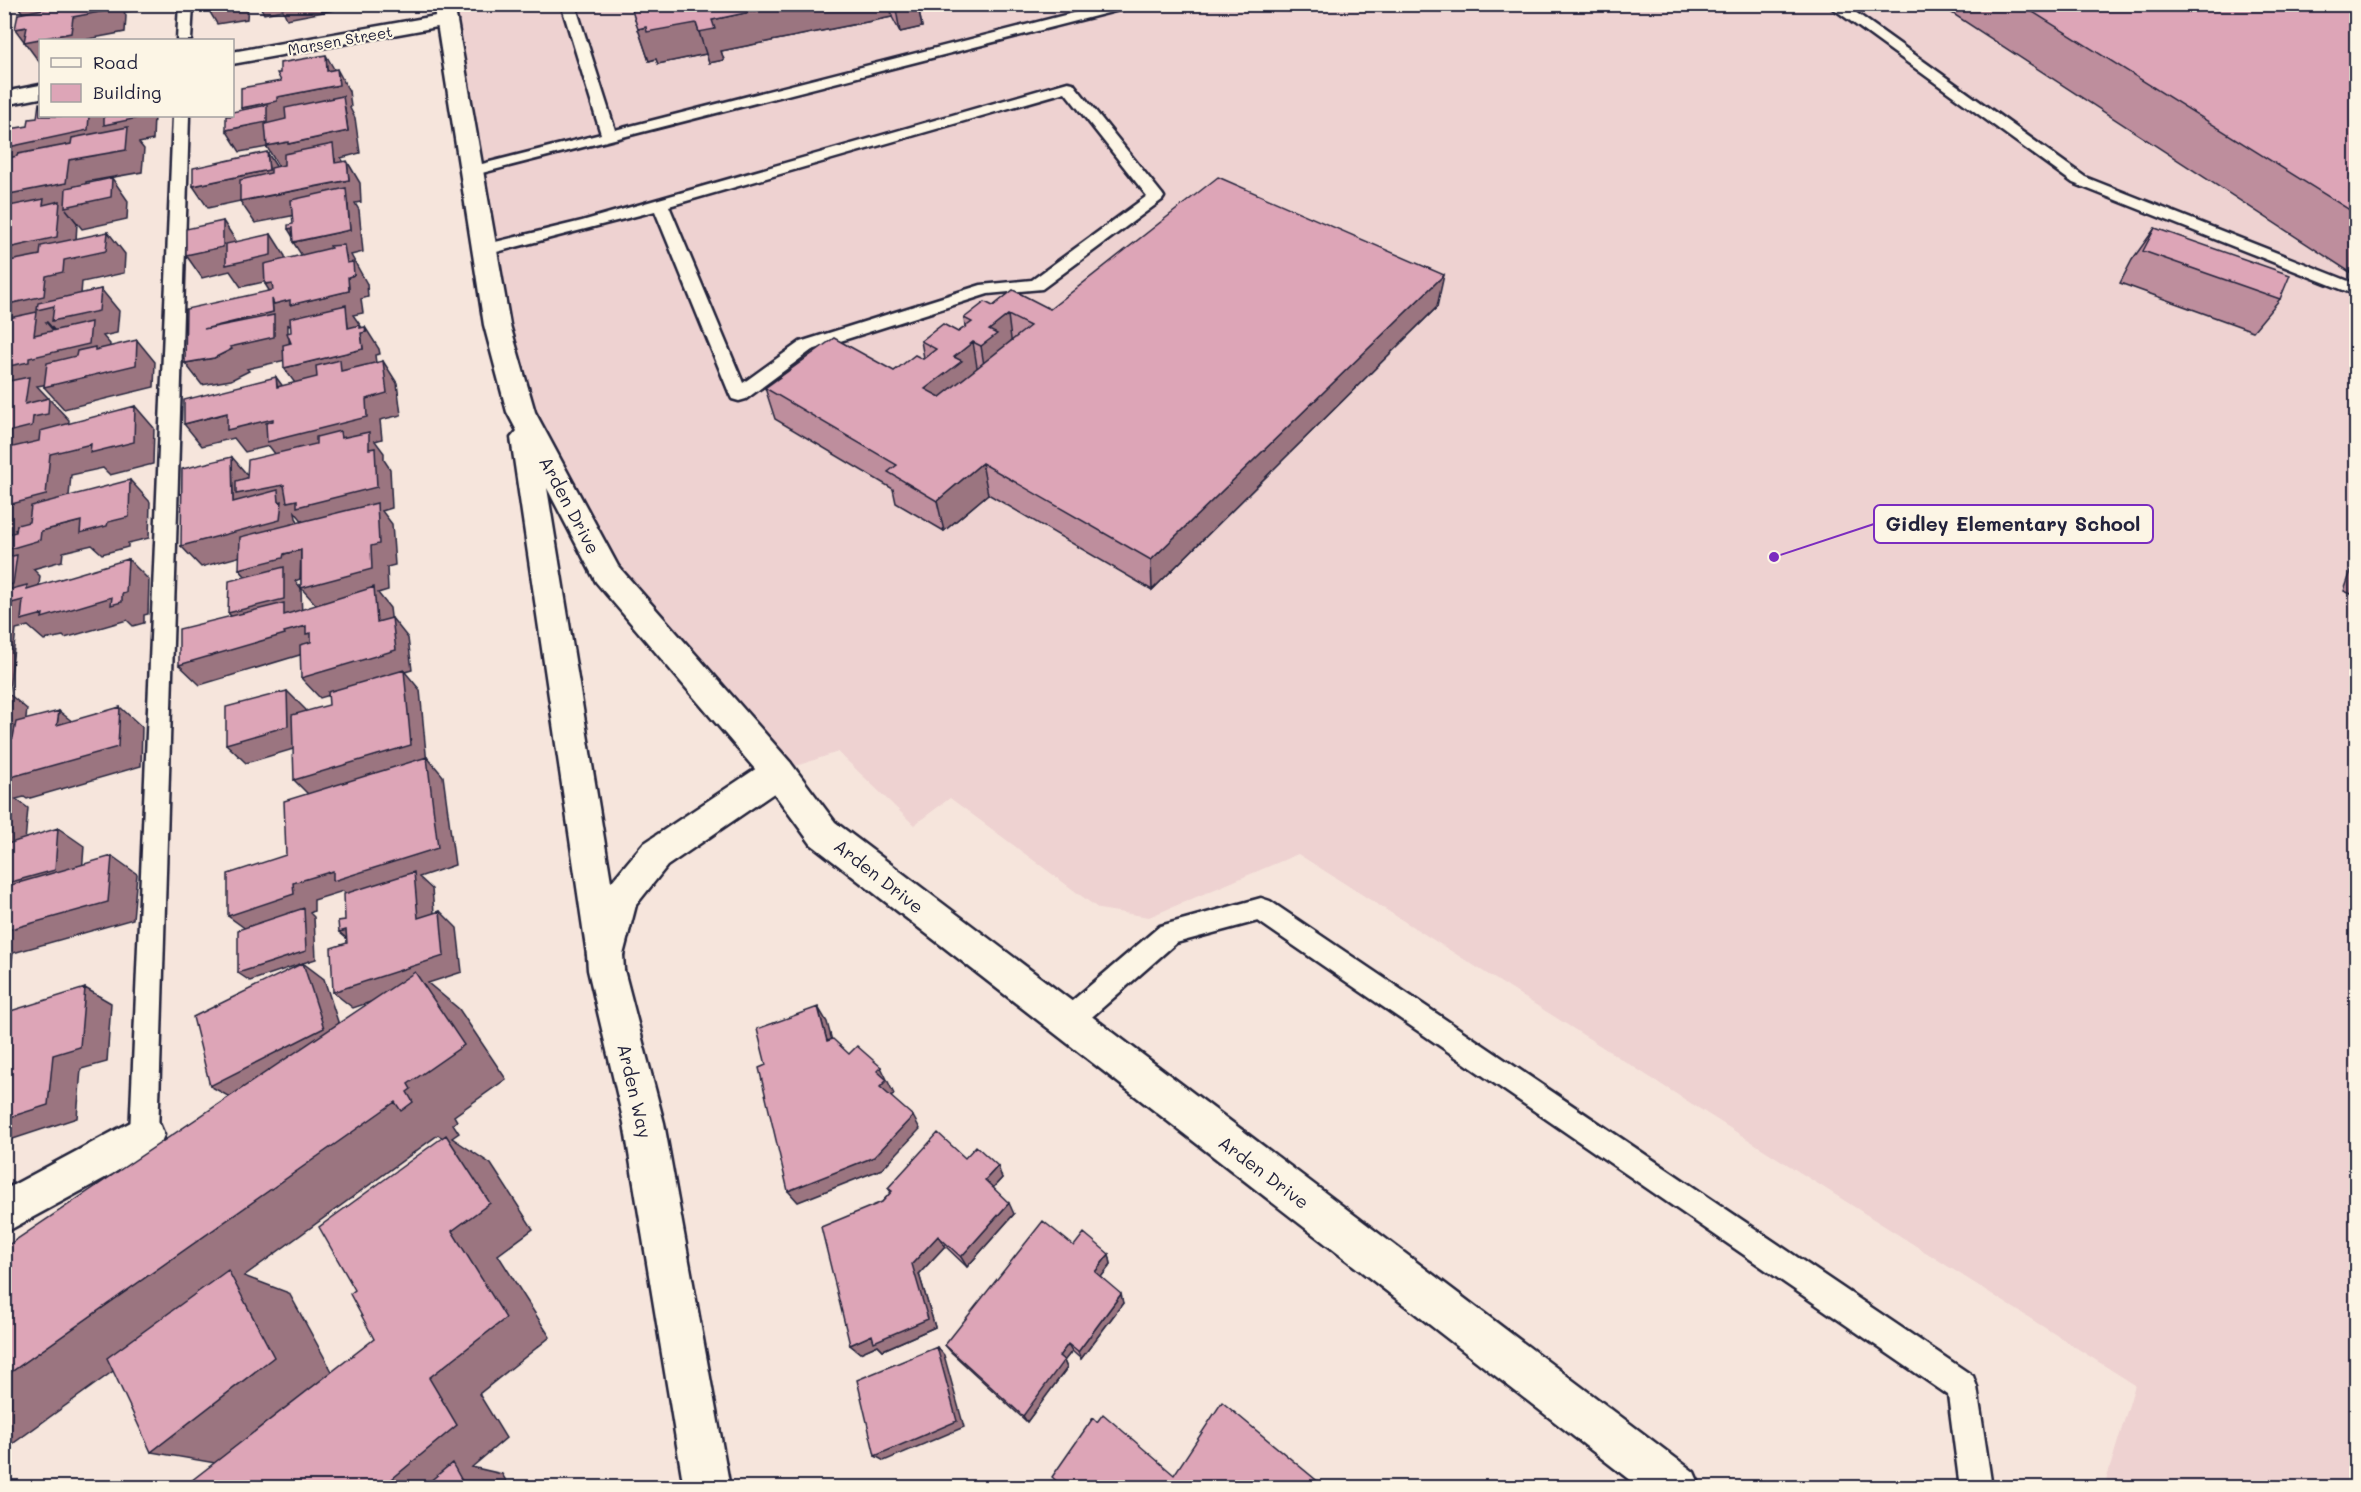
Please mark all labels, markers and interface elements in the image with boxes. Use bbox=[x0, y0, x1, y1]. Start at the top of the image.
street label: Marsen Street bbox=[286, 21, 394, 59]
legend bbox=[39, 39, 234, 117]
text: Road bbox=[93, 50, 138, 74]
text: Building bbox=[93, 80, 161, 104]
street label: Arden Drive bbox=[534, 452, 606, 558]
callout: Gidley Elementary School bbox=[1874, 505, 2153, 543]
text: Gidley Elementary School bbox=[1886, 510, 2140, 536]
street label: Arden Drive bbox=[829, 833, 929, 919]
street label: Arden Way bbox=[612, 1041, 658, 1141]
street label: Arden Drive bbox=[1214, 1130, 1314, 1214]

